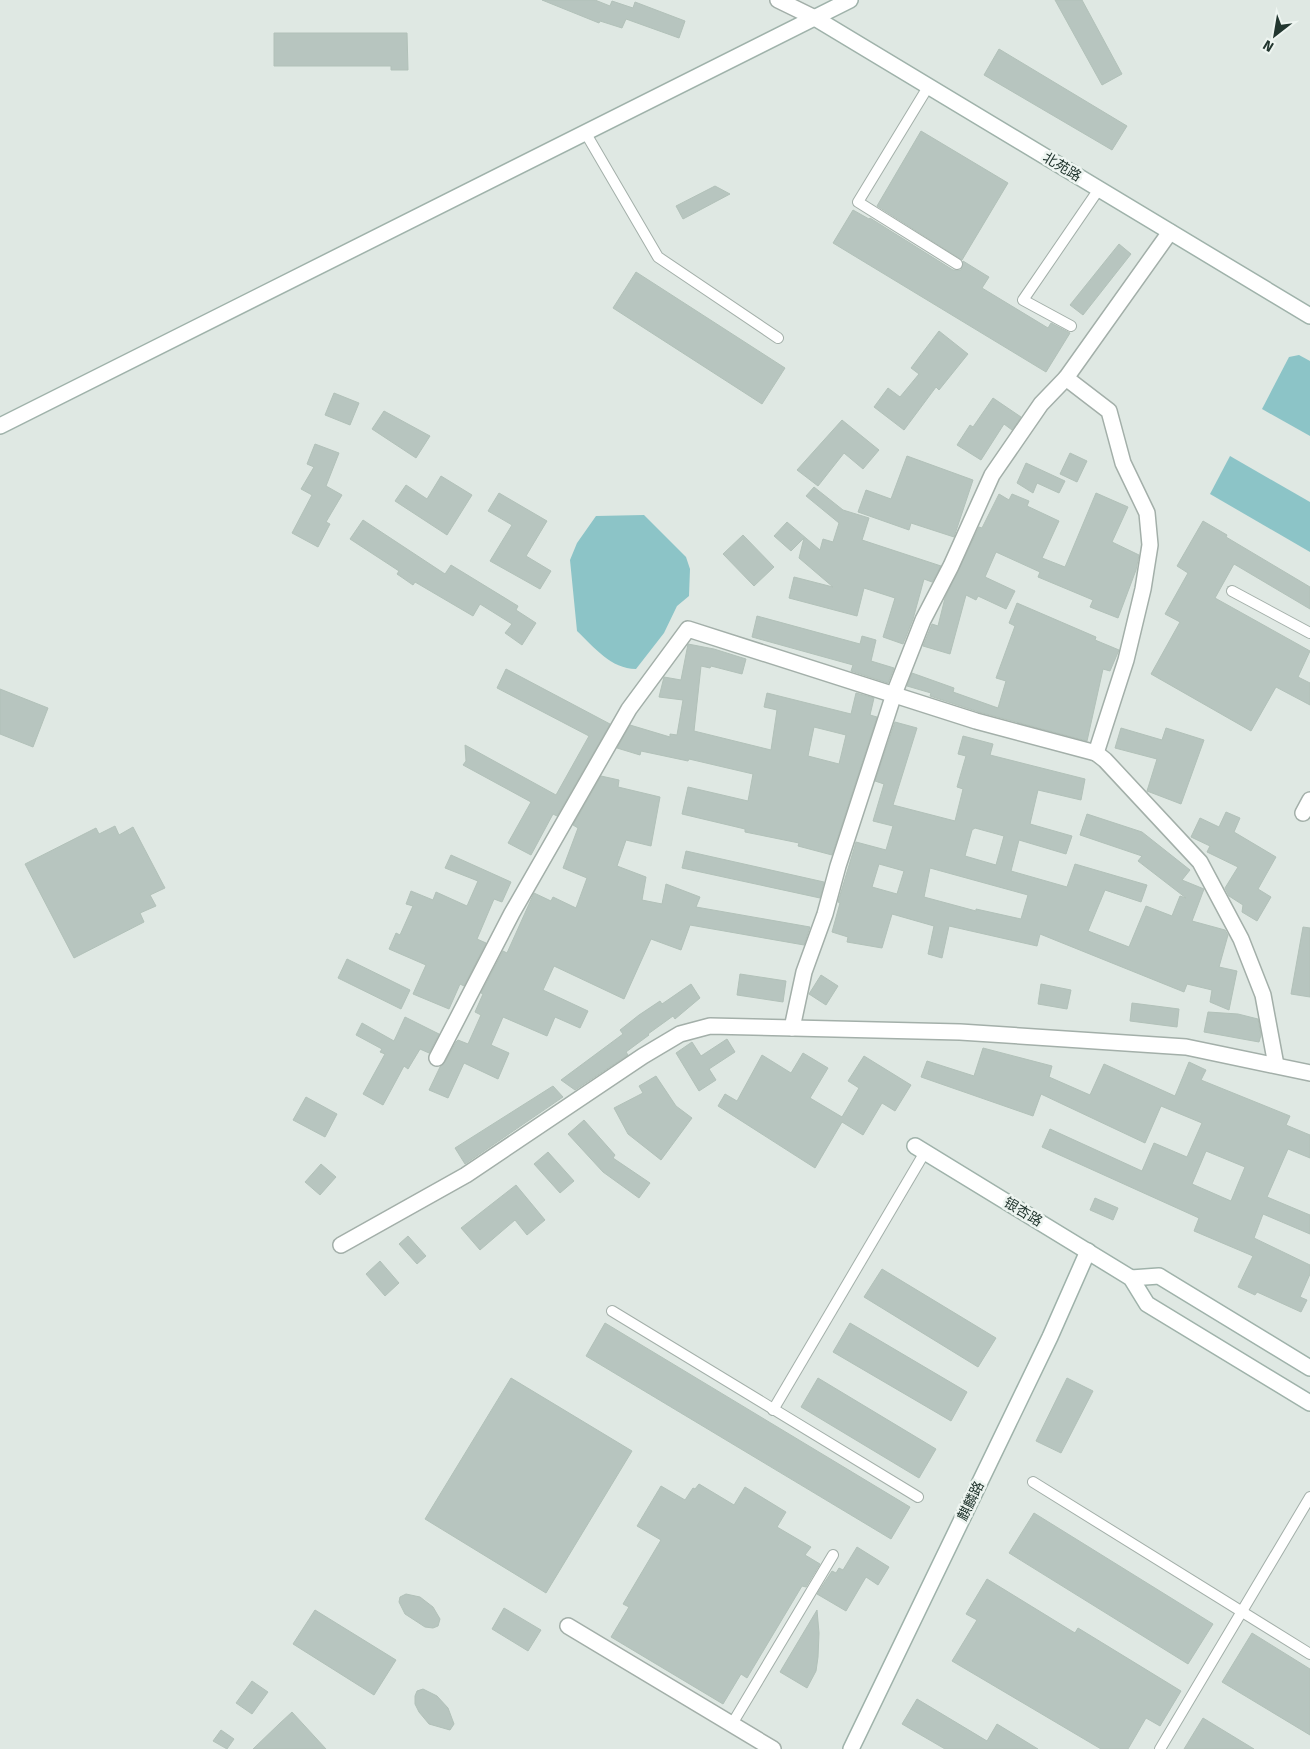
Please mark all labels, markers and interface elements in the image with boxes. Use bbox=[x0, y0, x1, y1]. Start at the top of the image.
north arrow bbox=[1250, 10, 1300, 60]
text: N bbox=[1260, 36, 1277, 55]
street label: 北苑路 bbox=[1040, 149, 1084, 185]
street label: 银杏路 bbox=[1001, 1194, 1045, 1230]
street label: 麒麟路 bbox=[954, 1478, 988, 1524]

